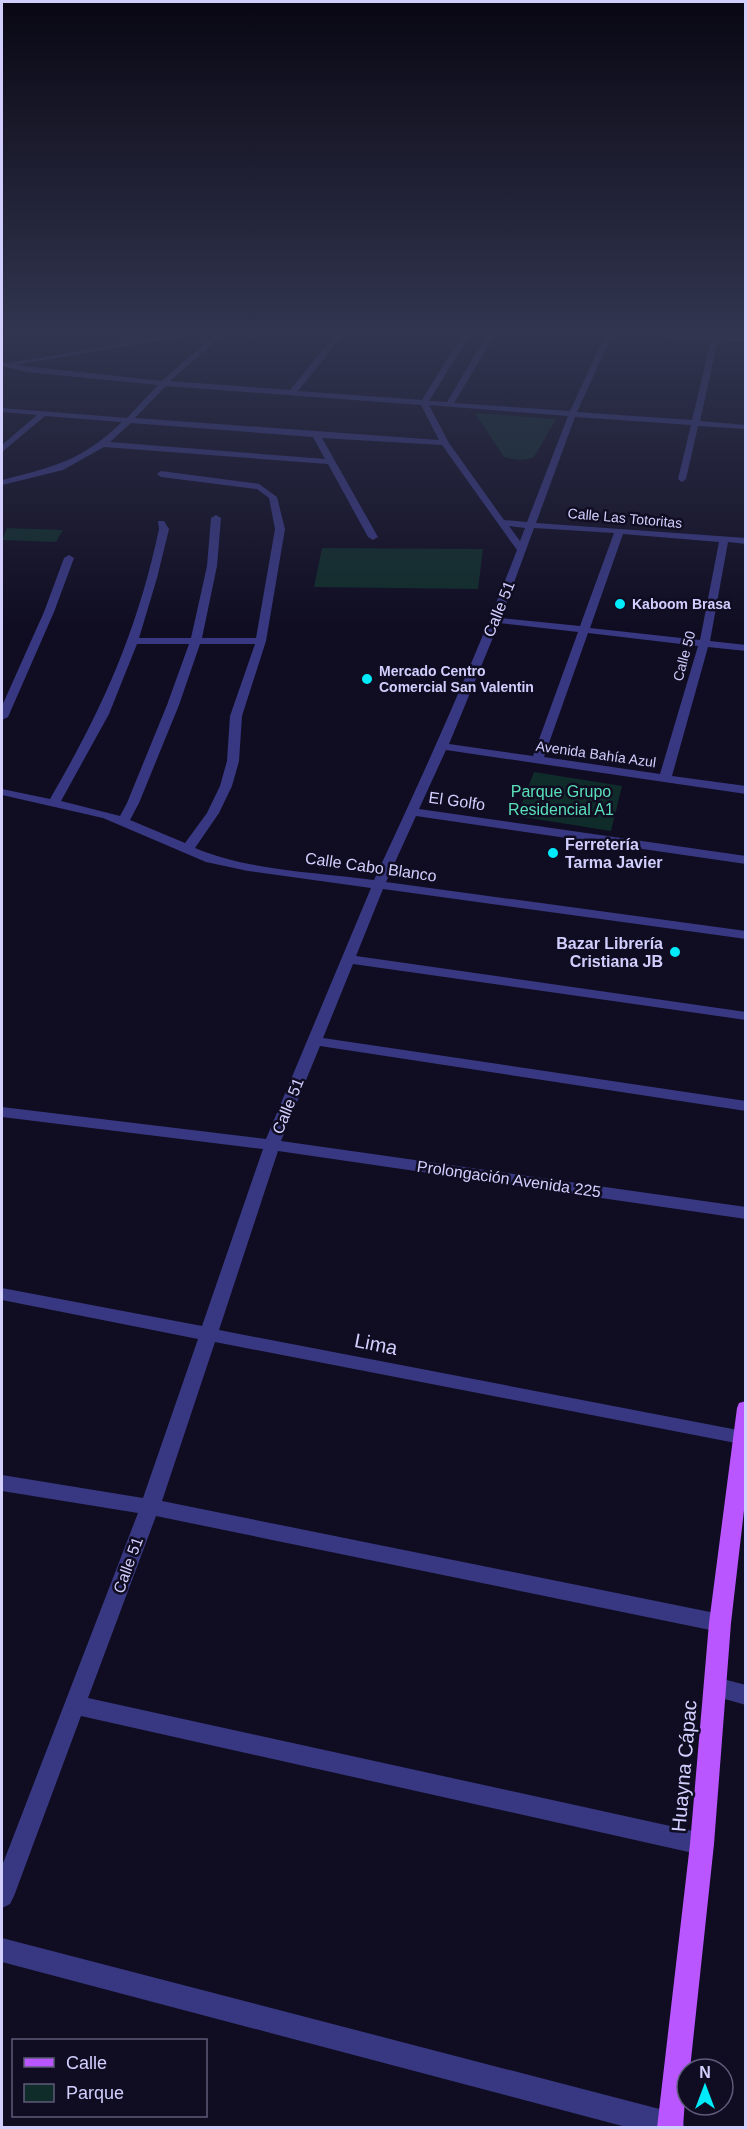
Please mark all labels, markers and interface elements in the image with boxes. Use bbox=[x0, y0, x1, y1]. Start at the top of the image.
street label: Calle Las Totoritas bbox=[567, 505, 683, 531]
street label: Calle 51 bbox=[480, 579, 518, 639]
place label: Kaboom Brasa bbox=[632, 596, 731, 612]
marker: Kaboom Brasa bbox=[613, 597, 627, 611]
street label: Calle 50 bbox=[670, 629, 698, 683]
place label: Mercado Centro Comercial San Valentin bbox=[379, 663, 534, 695]
marker: Mercado Centro Comercial San Valentin bbox=[360, 672, 374, 686]
street label: Avenida Bahía Azul bbox=[535, 738, 657, 770]
park label: Parque Grupo Residencial A1 bbox=[508, 783, 614, 818]
street label: El Golfo bbox=[428, 789, 486, 813]
place label: Ferretería Tarma Javier bbox=[565, 836, 663, 871]
marker: Ferretería Tarma Javier bbox=[546, 846, 560, 860]
street label: Calle Cabo Blanco bbox=[304, 849, 438, 885]
place label: Bazar Librería Cristiana JB bbox=[556, 935, 663, 970]
marker: Bazar Librería Cristiana JB bbox=[668, 945, 682, 959]
street label: Calle 51 bbox=[269, 1076, 307, 1136]
street label: Prolongación Avenida 225 bbox=[416, 1158, 602, 1200]
street label: Lima bbox=[353, 1329, 400, 1359]
street label: Calle 51 bbox=[110, 1534, 146, 1595]
street label: Huayna Cápac bbox=[667, 1699, 701, 1833]
legend bbox=[12, 2039, 207, 2117]
text: Calle bbox=[66, 2053, 107, 2073]
north arrow bbox=[675, 2057, 735, 2117]
text: N bbox=[699, 2064, 711, 2081]
text: Parque bbox=[66, 2083, 124, 2103]

